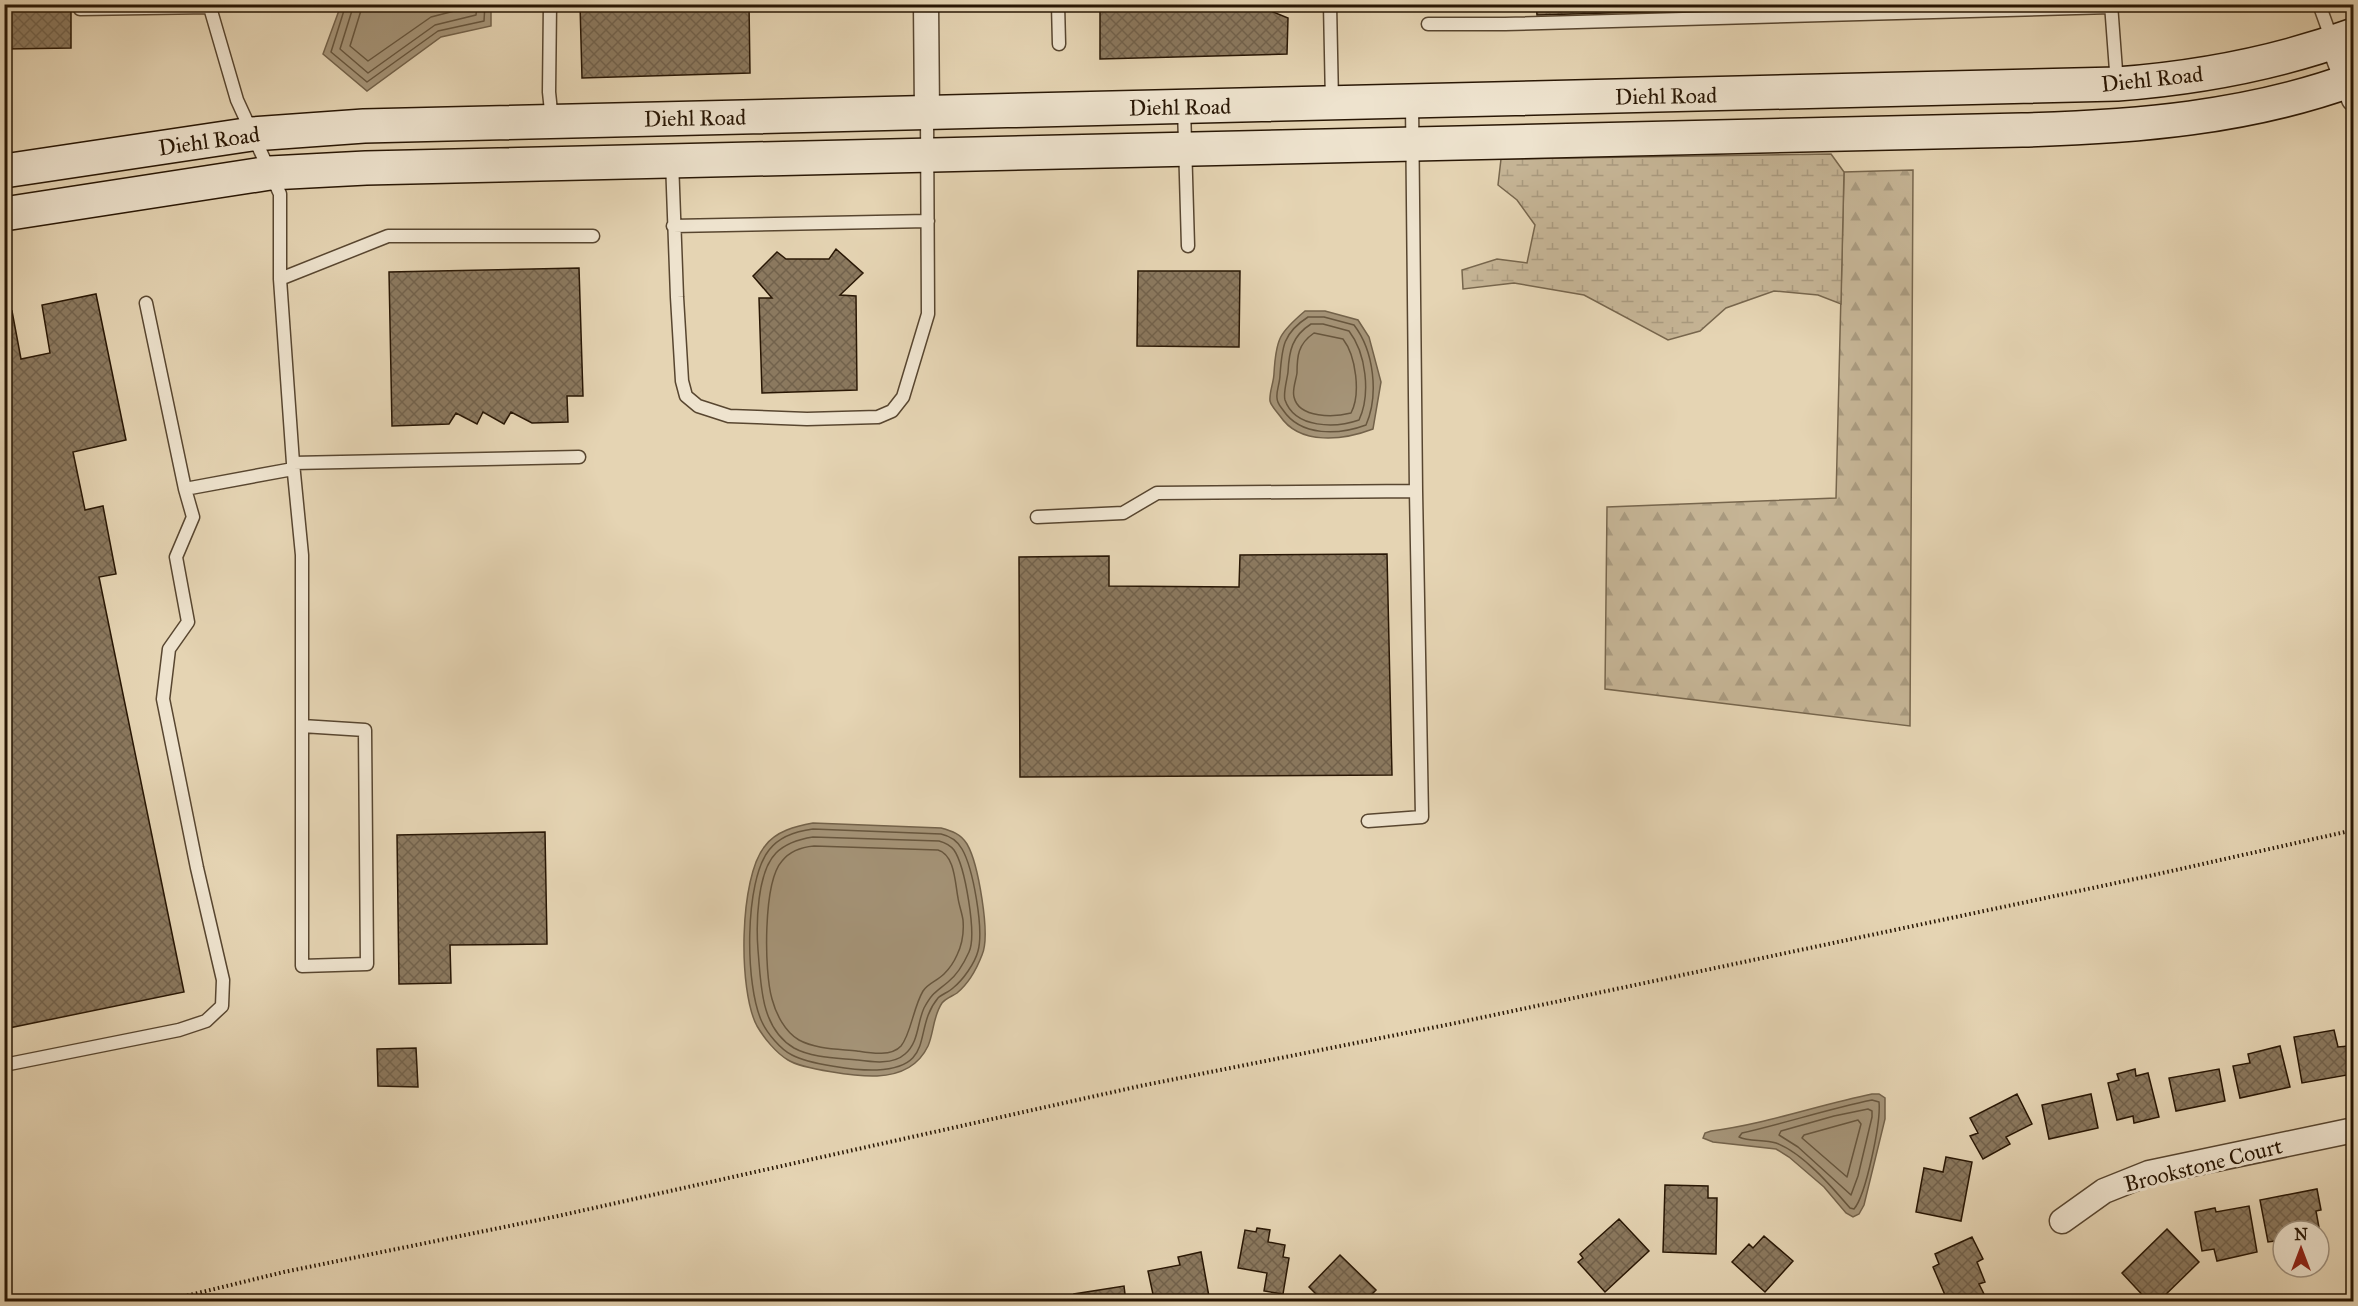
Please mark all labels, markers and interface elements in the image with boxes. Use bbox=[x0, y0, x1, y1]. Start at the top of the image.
street label: Diehl Road bbox=[2100, 60, 2204, 98]
street label: Diehl Road bbox=[1615, 82, 1717, 110]
street label: Diehl Road bbox=[1129, 93, 1231, 121]
street label: Diehl Road bbox=[644, 104, 746, 132]
street label: Diehl Road bbox=[157, 121, 261, 161]
street label: Brookstone Court bbox=[2121, 1132, 2285, 1198]
north arrow bbox=[2271, 1219, 2331, 1279]
text: N bbox=[2294, 1225, 2308, 1244]

